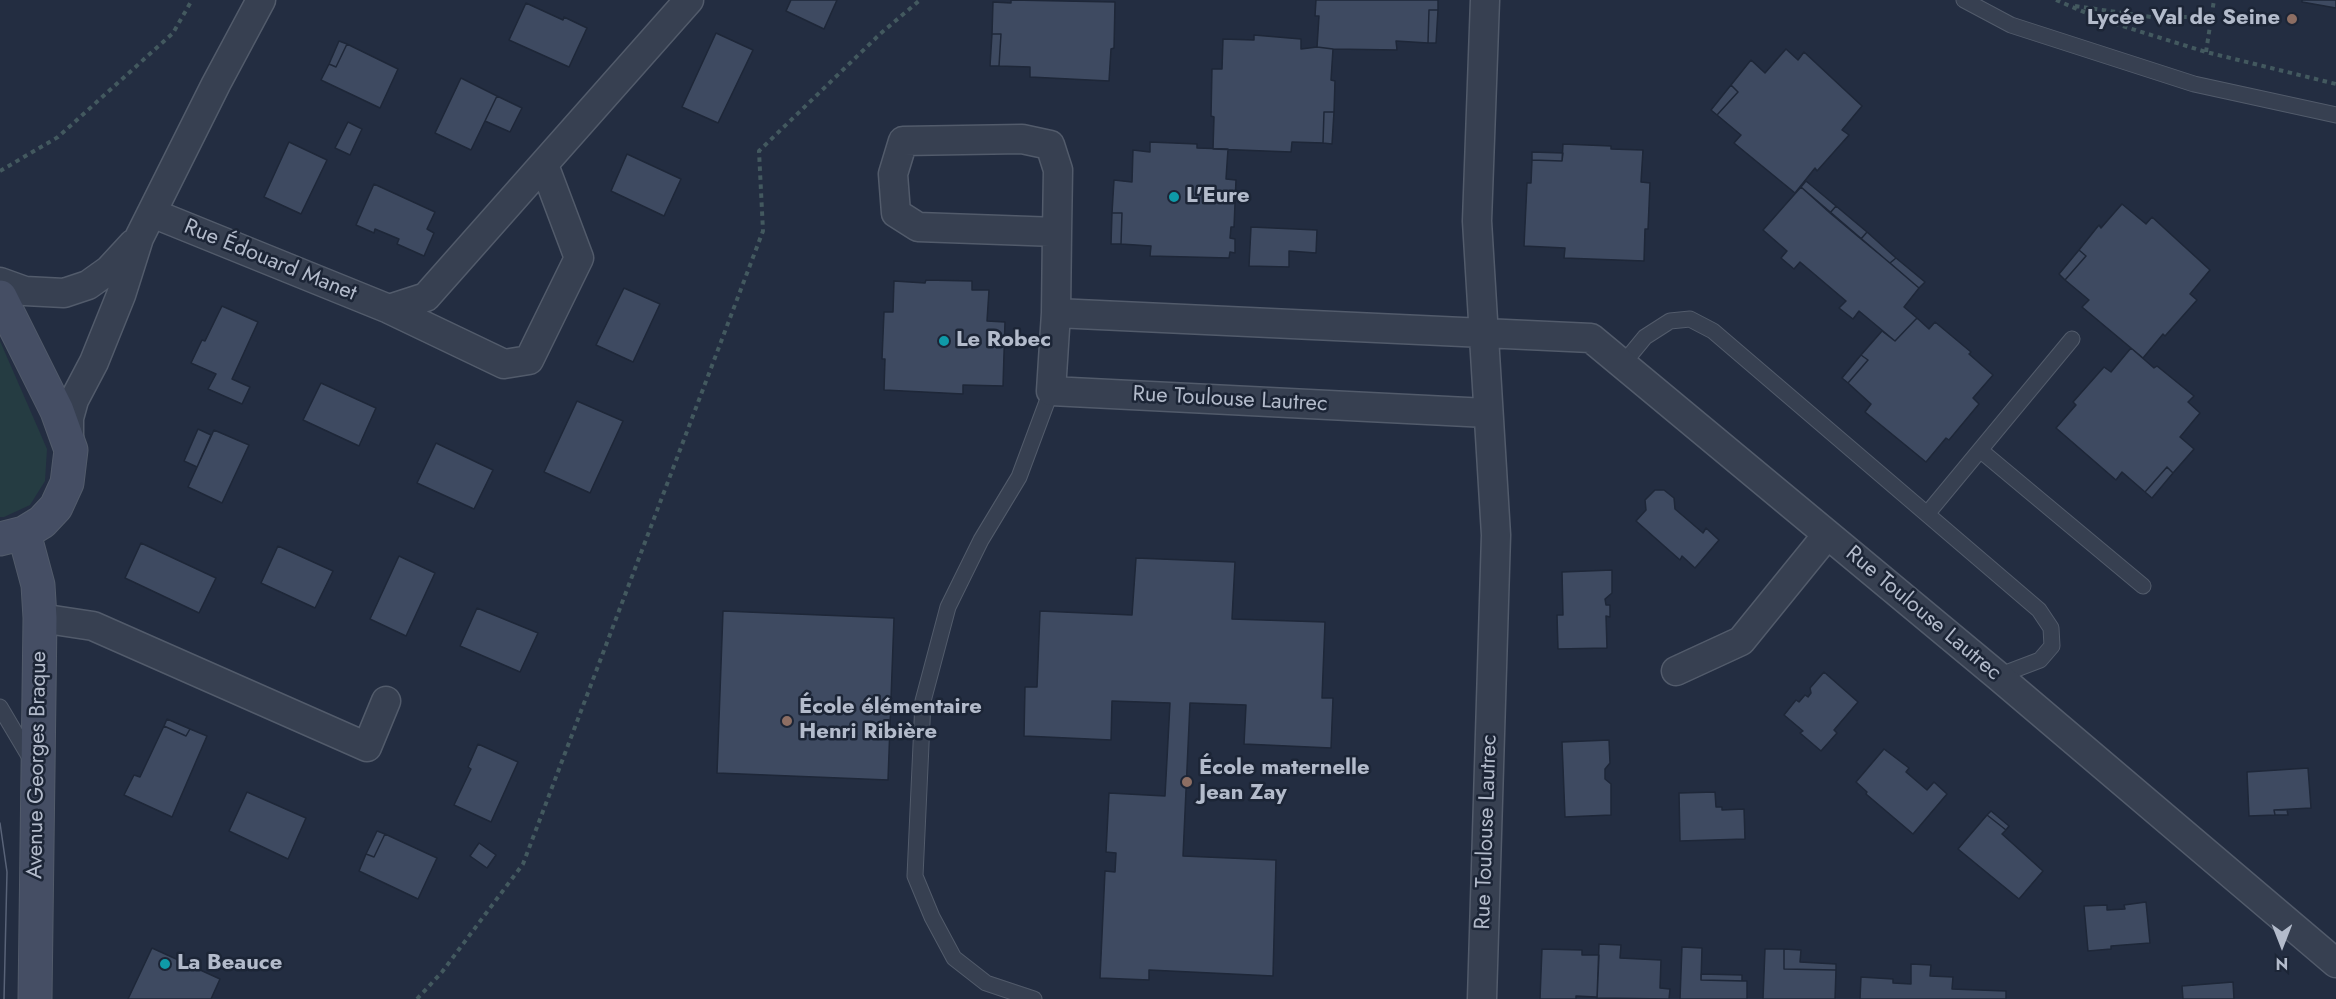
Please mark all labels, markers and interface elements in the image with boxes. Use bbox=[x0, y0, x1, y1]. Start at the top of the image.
place label: Lycée Val de Seine bbox=[2087, 6, 2280, 32]
marker: Lycée Val de Seine bbox=[2285, 12, 2299, 26]
place label: L'Eure bbox=[1186, 184, 1250, 210]
marker: L'Eure bbox=[1167, 190, 1181, 204]
street label: Rue Édouard Manet bbox=[180, 214, 360, 308]
place label: Le Robec bbox=[956, 328, 1051, 354]
marker: Le Robec bbox=[937, 334, 951, 348]
street label: Rue Toulouse Lautrec bbox=[1132, 382, 1328, 418]
street label: Rue Toulouse Lautrec bbox=[1840, 541, 2006, 687]
street label: Avenue Georges Braque bbox=[23, 651, 53, 879]
place label: École élémentaire Henri Ribière bbox=[799, 695, 982, 746]
marker: École élémentaire Henri Ribière bbox=[780, 714, 794, 728]
street label: Rue Toulouse Lautrec bbox=[1470, 734, 1504, 930]
place label: École maternelle Jean Zay bbox=[1199, 756, 1370, 807]
marker: École maternelle Jean Zay bbox=[1180, 775, 1194, 789]
north arrow bbox=[2252, 915, 2312, 975]
place label: La Beauce bbox=[177, 951, 282, 977]
text: N bbox=[2276, 952, 2288, 975]
marker: La Beauce bbox=[158, 957, 172, 971]

